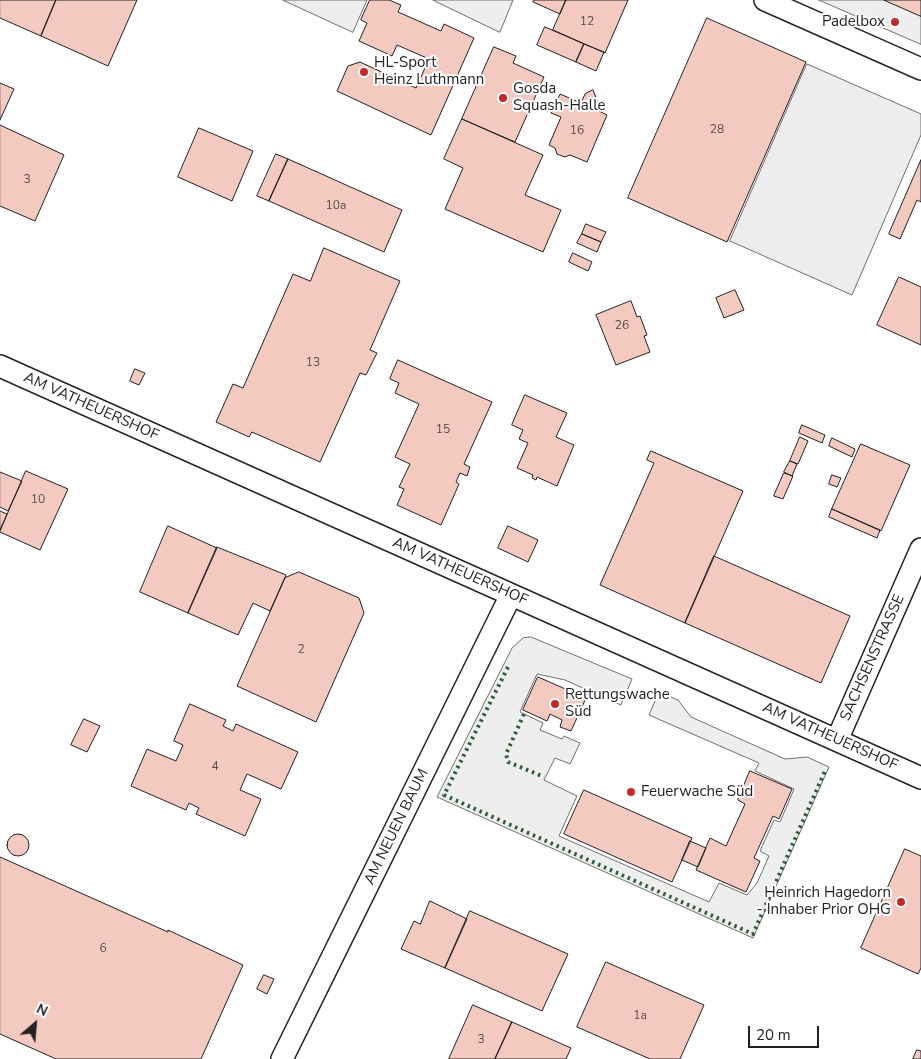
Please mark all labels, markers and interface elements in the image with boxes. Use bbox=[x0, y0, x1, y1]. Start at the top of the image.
place label: Padelbox bbox=[822, 13, 885, 31]
house number: 12 bbox=[580, 15, 594, 29]
marker: Padelbox bbox=[889, 16, 901, 28]
place label: HL-Sport Heinz Luthmann bbox=[374, 54, 484, 89]
marker: HL-Sport Heinz Luthmann bbox=[358, 66, 370, 78]
place label: Gosda Squash-Halle bbox=[513, 80, 606, 115]
marker: Gosda Squash-Halle bbox=[497, 92, 509, 104]
house number: 28 bbox=[710, 123, 724, 137]
house number: 16 bbox=[570, 124, 584, 138]
house number: 3 bbox=[23, 173, 31, 187]
house number: 10a bbox=[326, 199, 346, 213]
house number: 26 bbox=[615, 319, 629, 333]
house number: 13 bbox=[306, 356, 320, 370]
street label: AM VATHEUERSHOF bbox=[21, 369, 161, 445]
house number: 15 bbox=[436, 423, 450, 437]
house number: 10 bbox=[31, 493, 45, 507]
street label: AM VATHEUERSHOF bbox=[390, 534, 530, 610]
street label: SACHSENSTRASSE bbox=[837, 592, 909, 724]
house number: 2 bbox=[297, 643, 305, 657]
place label: Rettungswache Süd bbox=[565, 686, 670, 721]
marker: Rettungswache Süd bbox=[549, 698, 561, 710]
street label: AM VATHEUERSHOF bbox=[760, 699, 900, 775]
house number: 4 bbox=[211, 760, 219, 774]
street label: AM NEUEN BAUM bbox=[361, 766, 433, 888]
place label: Feuerwache Süd bbox=[641, 783, 753, 801]
marker: Feuerwache Süd bbox=[625, 786, 637, 798]
place label: Heinrich Hagedorn - Inhaber Prior OHG bbox=[756, 884, 891, 919]
marker: Heinrich Hagedorn - Inhaber Prior OHG bbox=[895, 896, 907, 908]
house number: 6 bbox=[99, 942, 107, 956]
north arrow bbox=[10, 999, 60, 1049]
text: N bbox=[33, 999, 51, 1021]
house number: 1a bbox=[633, 1009, 647, 1023]
scale bar bbox=[751, 1016, 822, 1048]
text: 20 m bbox=[756, 1025, 791, 1045]
house number: 3 bbox=[477, 1033, 485, 1047]

